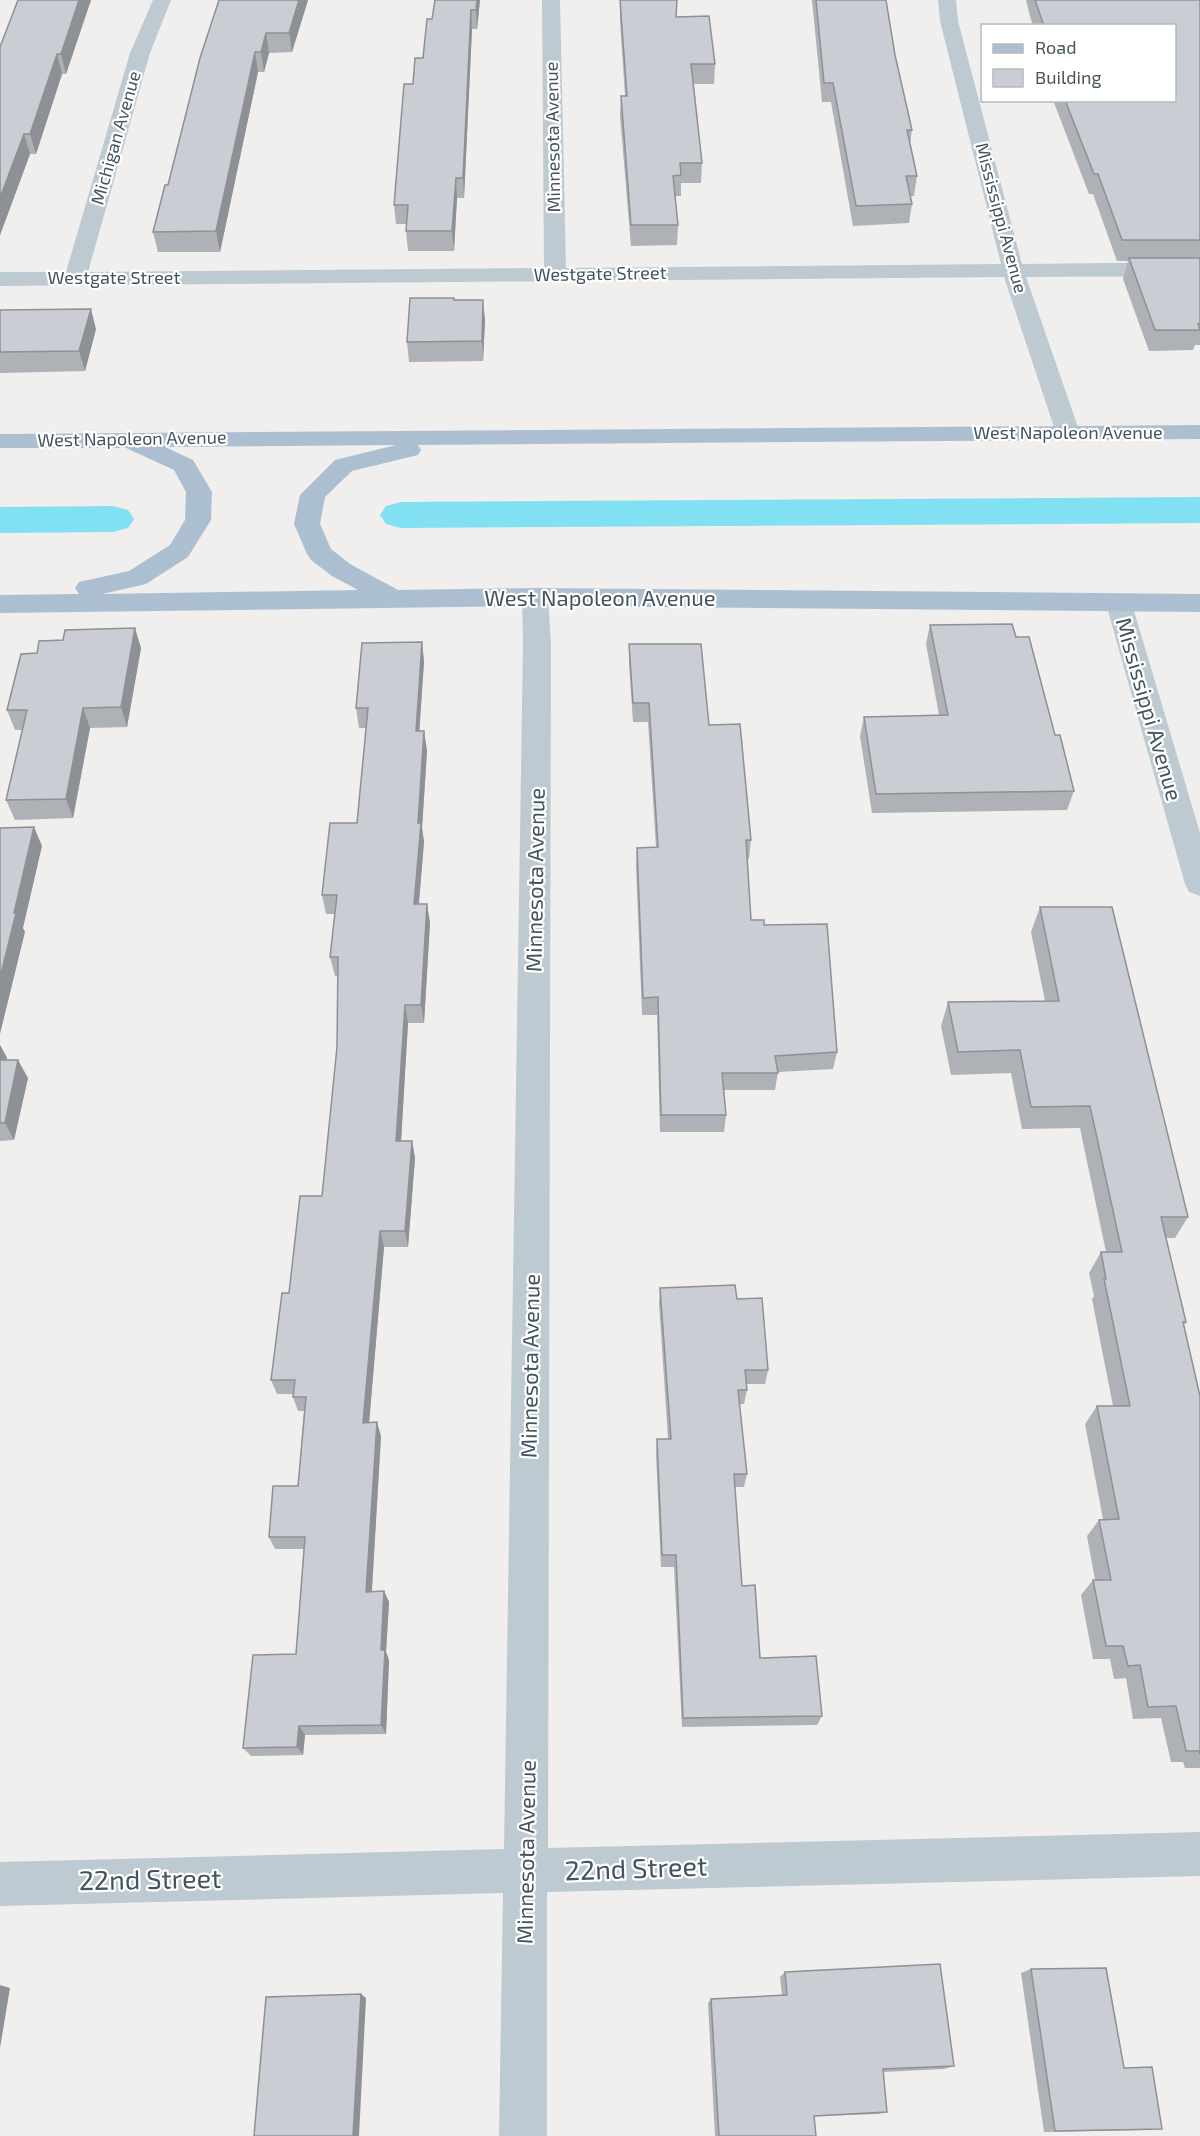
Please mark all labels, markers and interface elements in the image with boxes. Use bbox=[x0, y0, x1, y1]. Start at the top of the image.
legend bbox=[981, 24, 1176, 102]
text: Road bbox=[1035, 36, 1076, 58]
street label: Minnesota Avenue bbox=[540, 61, 564, 213]
text: Building bbox=[1035, 66, 1102, 88]
street label: Michigan Avenue bbox=[85, 68, 145, 207]
street label: Mississippi Avenue bbox=[971, 140, 1033, 295]
street label: Westgate Street bbox=[533, 261, 667, 285]
street label: Westgate Street bbox=[48, 266, 181, 288]
street label: West Napoleon Avenue bbox=[973, 421, 1163, 443]
street label: West Napoleon Avenue bbox=[37, 425, 227, 451]
street label: West Napoleon Avenue bbox=[484, 584, 716, 610]
street label: Mississippi Avenue bbox=[1111, 614, 1189, 803]
street label: Minnesota Avenue bbox=[519, 788, 549, 972]
street label: Minnesota Avenue bbox=[514, 1274, 544, 1458]
street label: Minnesota Avenue bbox=[510, 1760, 540, 1944]
street label: 22nd Street bbox=[564, 1849, 708, 1885]
street label: 22nd Street bbox=[78, 1861, 222, 1895]

